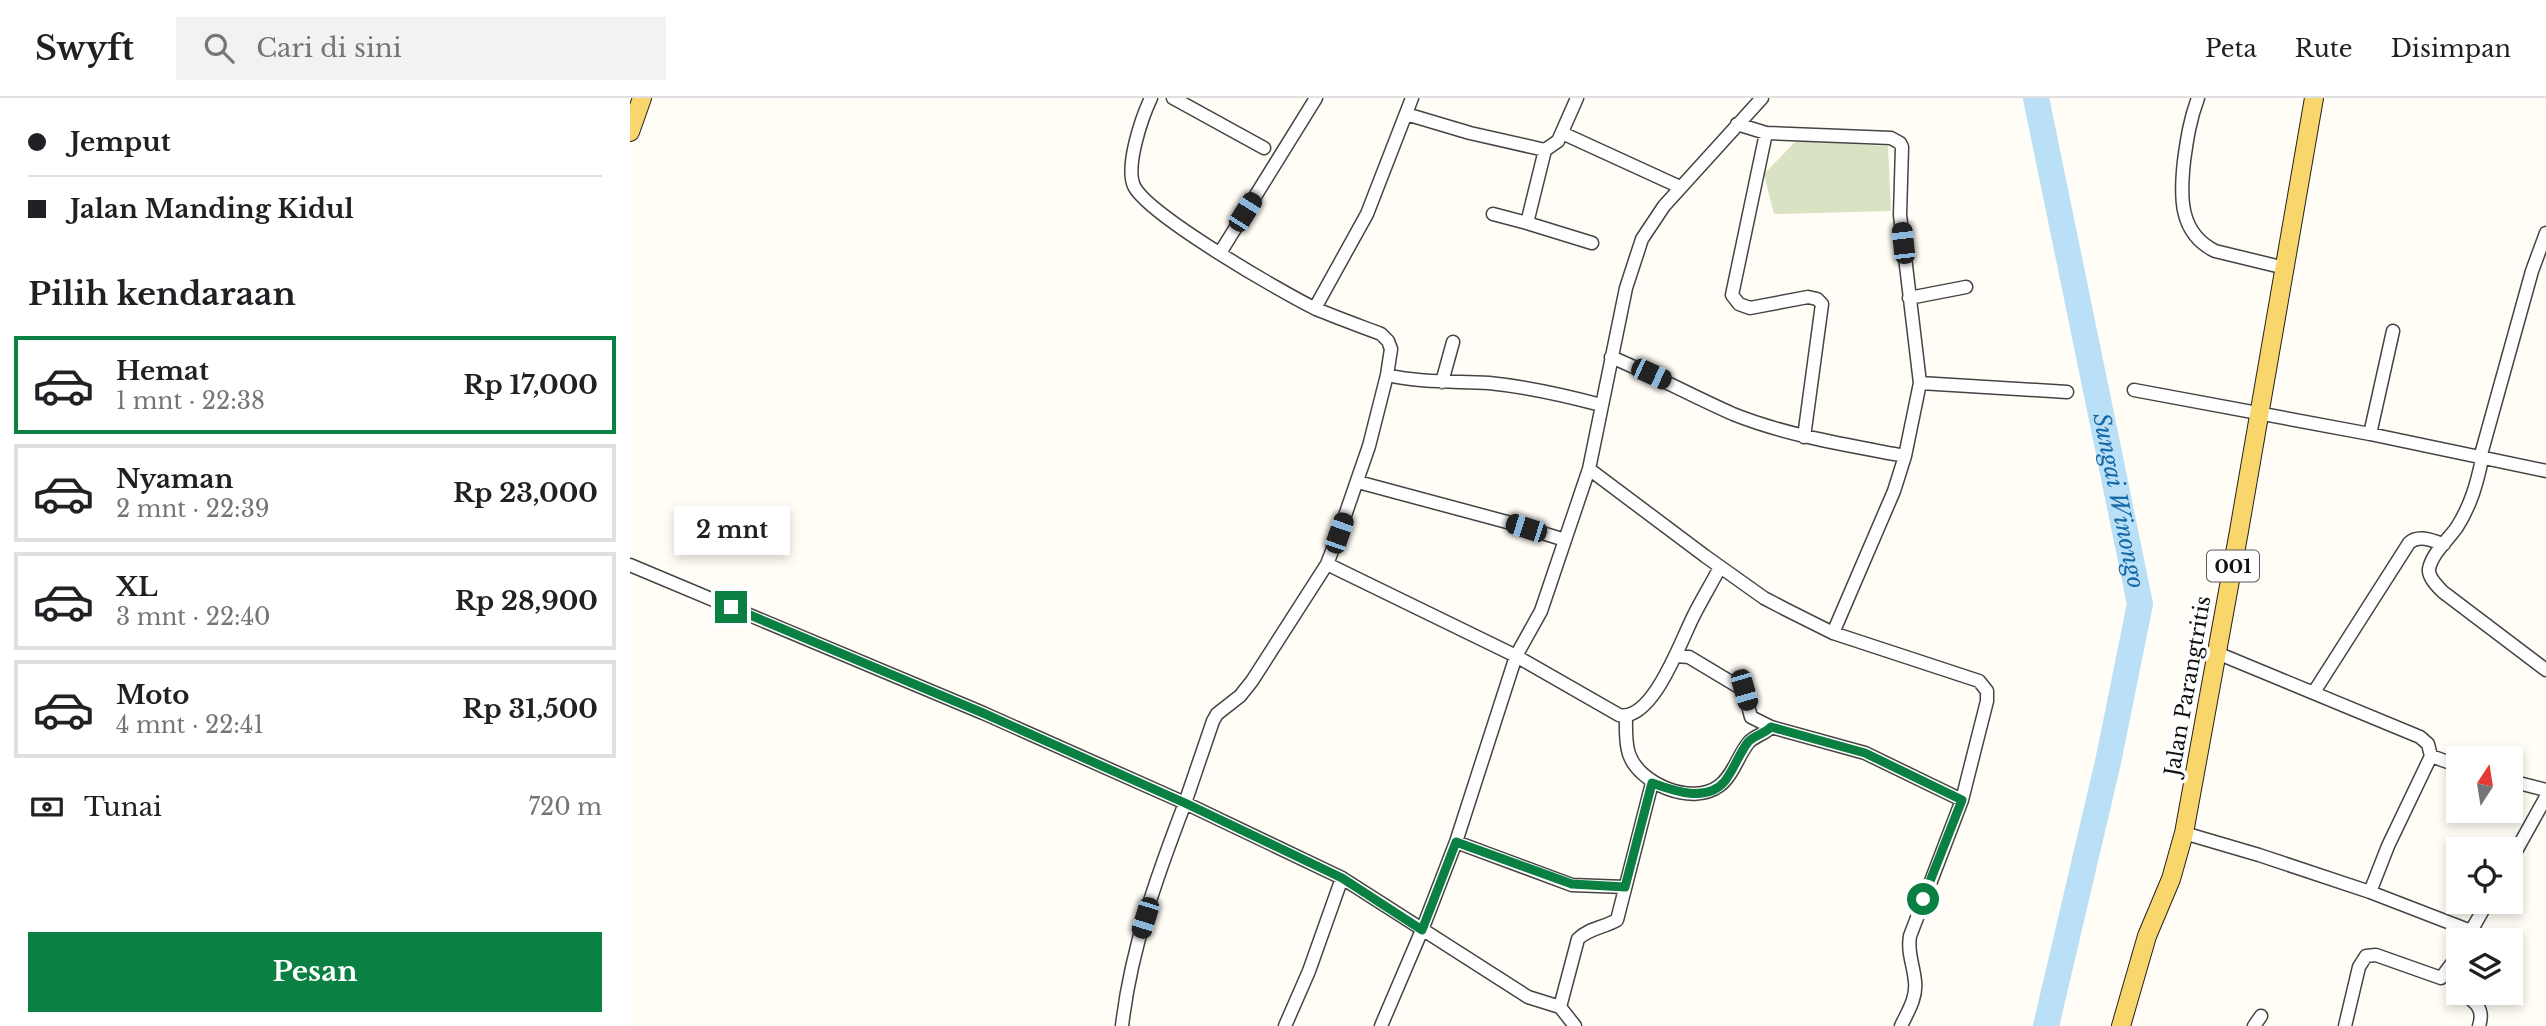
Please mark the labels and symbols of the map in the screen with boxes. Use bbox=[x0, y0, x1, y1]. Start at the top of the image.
car bbox=[1225, 189, 1266, 235]
car bbox=[1891, 221, 1916, 265]
car bbox=[1628, 356, 1675, 392]
water label: Sungai Winongo bbox=[2087, 410, 2150, 591]
callout: 2 mnt bbox=[673, 505, 789, 554]
car bbox=[1323, 510, 1356, 556]
car bbox=[1503, 512, 1550, 544]
road number: 001 bbox=[2207, 551, 2259, 582]
route end bbox=[715, 591, 747, 623]
street label: Jalan Parangtritis bbox=[2159, 594, 2217, 781]
car bbox=[1729, 667, 1760, 713]
north arrow bbox=[2446, 746, 2524, 822]
route start bbox=[1907, 883, 1939, 915]
car bbox=[1129, 895, 1162, 941]

